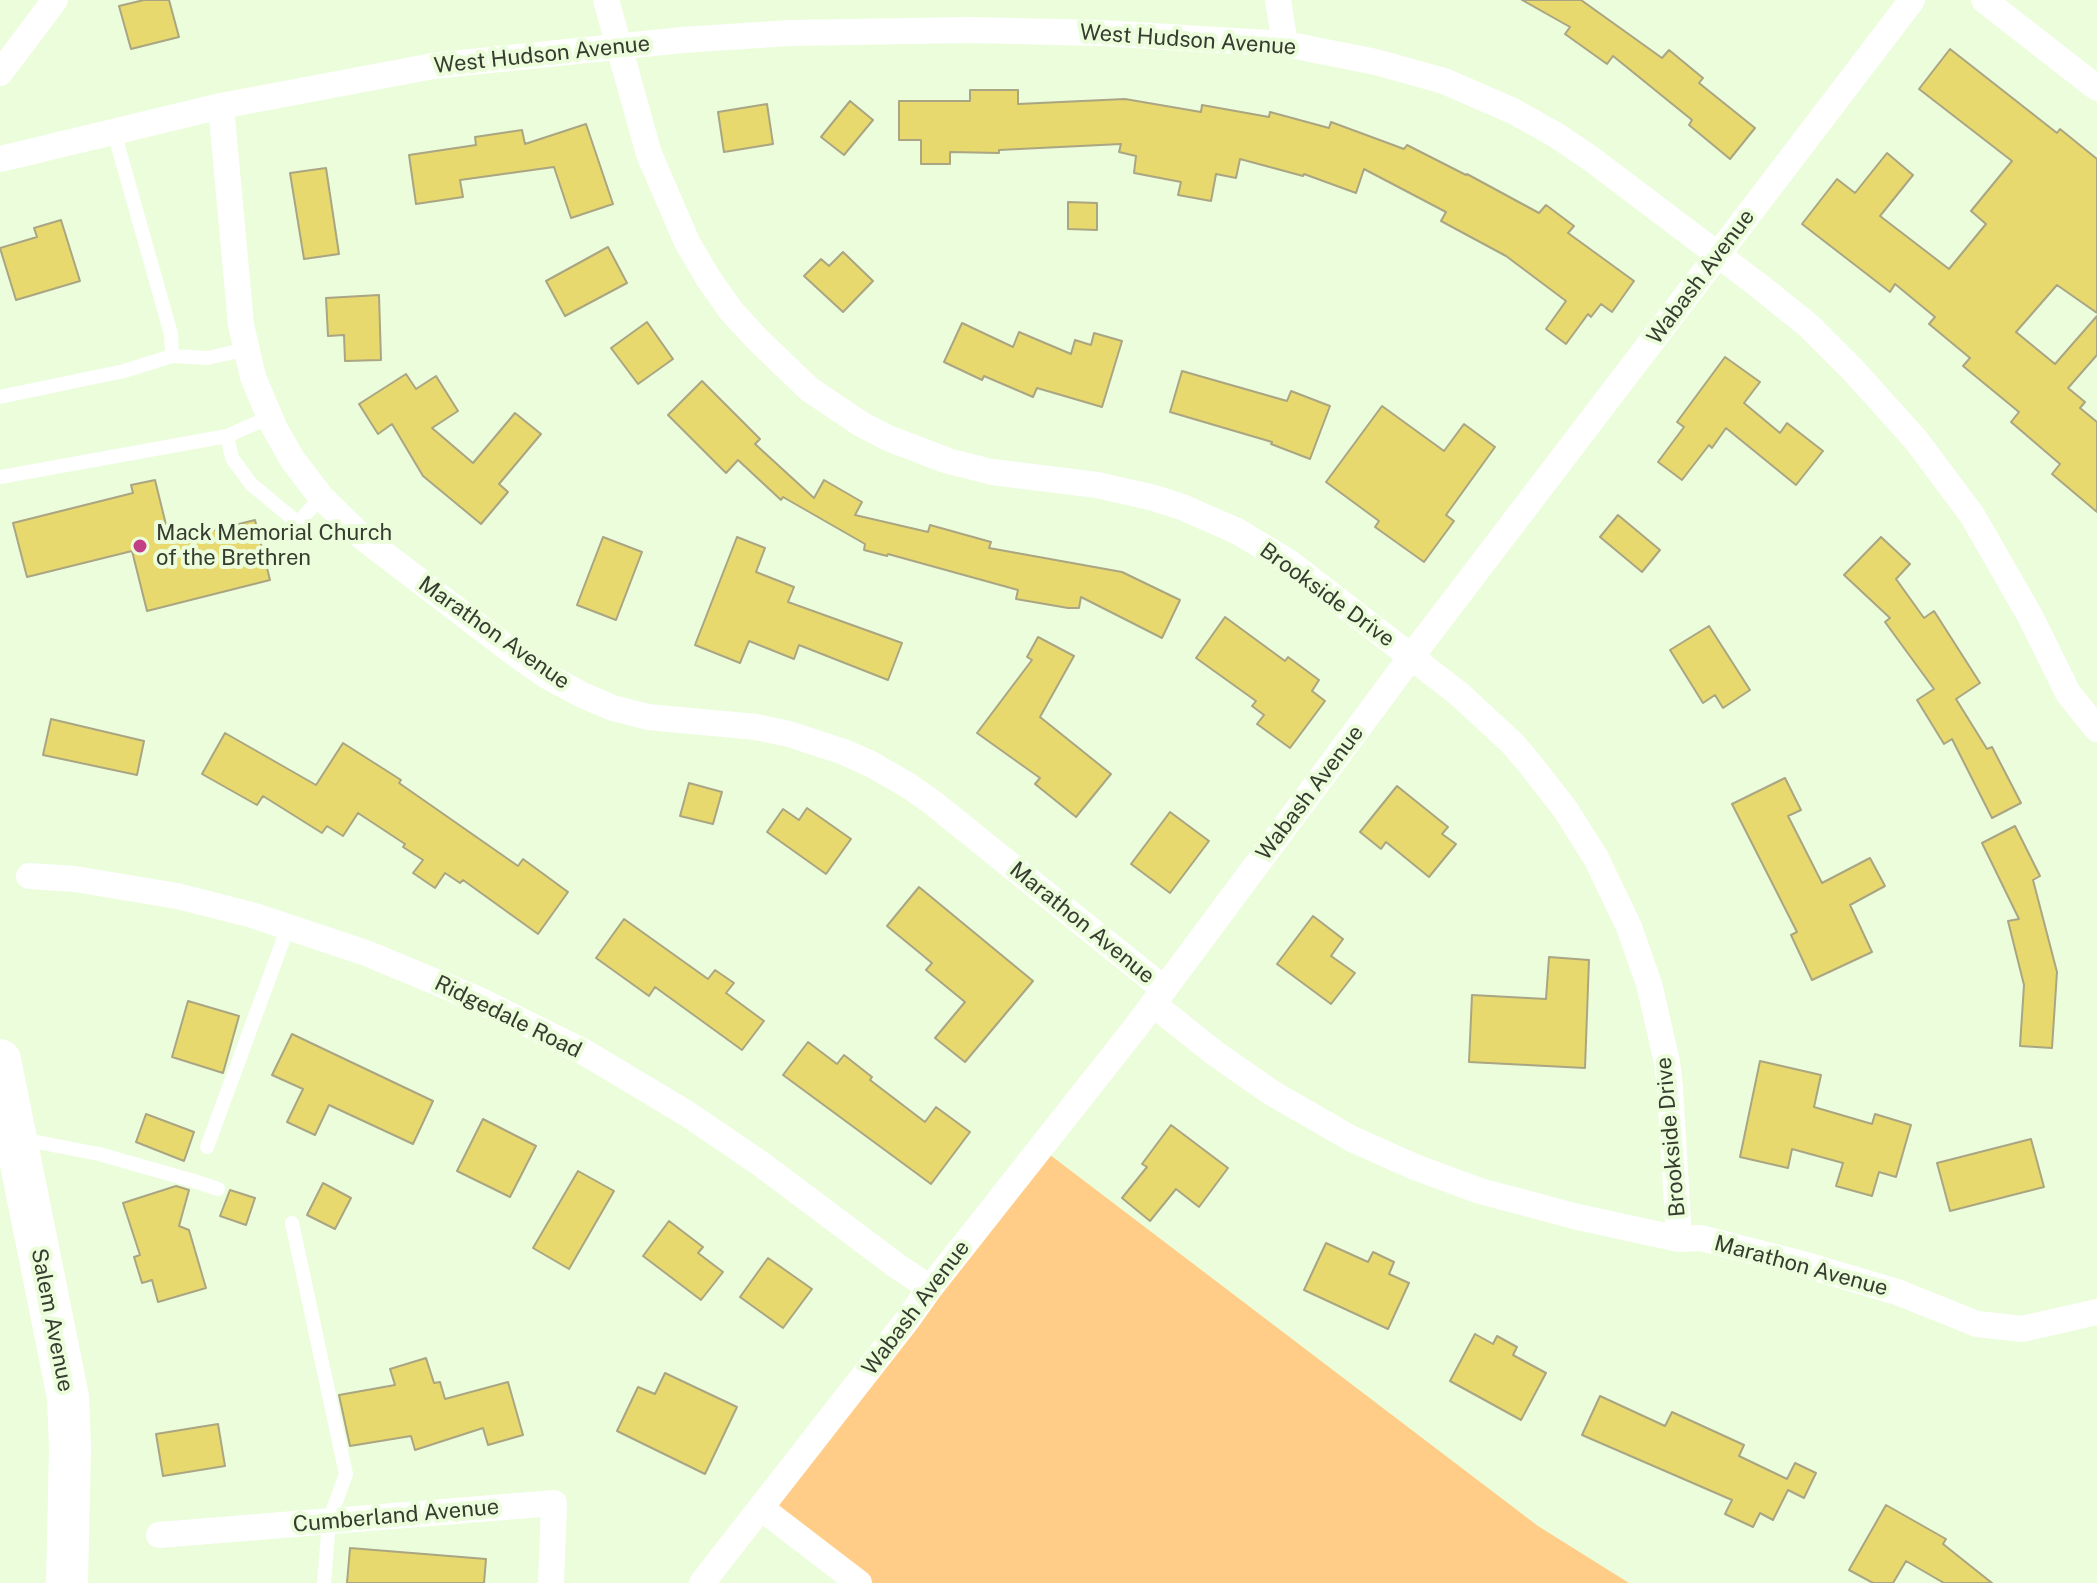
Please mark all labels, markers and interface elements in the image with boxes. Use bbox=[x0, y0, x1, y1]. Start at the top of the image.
street label: West Hudson Avenue bbox=[1079, 19, 1297, 61]
street label: West Hudson Avenue bbox=[433, 31, 651, 79]
street label: Wabash Avenue bbox=[1642, 204, 1760, 350]
place label: Mack Memorial Church of the Brethren bbox=[156, 520, 392, 572]
marker: Mack Memorial Church of the Brethren bbox=[131, 537, 149, 555]
street label: Brookside Drive bbox=[1254, 537, 1400, 653]
street label: Marathon Avenue bbox=[413, 571, 575, 695]
street label: Wabash Avenue bbox=[1251, 720, 1369, 866]
street label: Marathon Avenue bbox=[1004, 856, 1160, 990]
street label: Ridgedale Road bbox=[430, 970, 586, 1064]
street label: Brookside Drive bbox=[1651, 1056, 1691, 1218]
street label: Marathon Avenue bbox=[1711, 1230, 1891, 1302]
street label: Wabash Avenue bbox=[857, 1235, 975, 1381]
street label: Salem Avenue bbox=[25, 1246, 79, 1394]
street label: Cumberland Avenue bbox=[292, 1494, 500, 1538]

